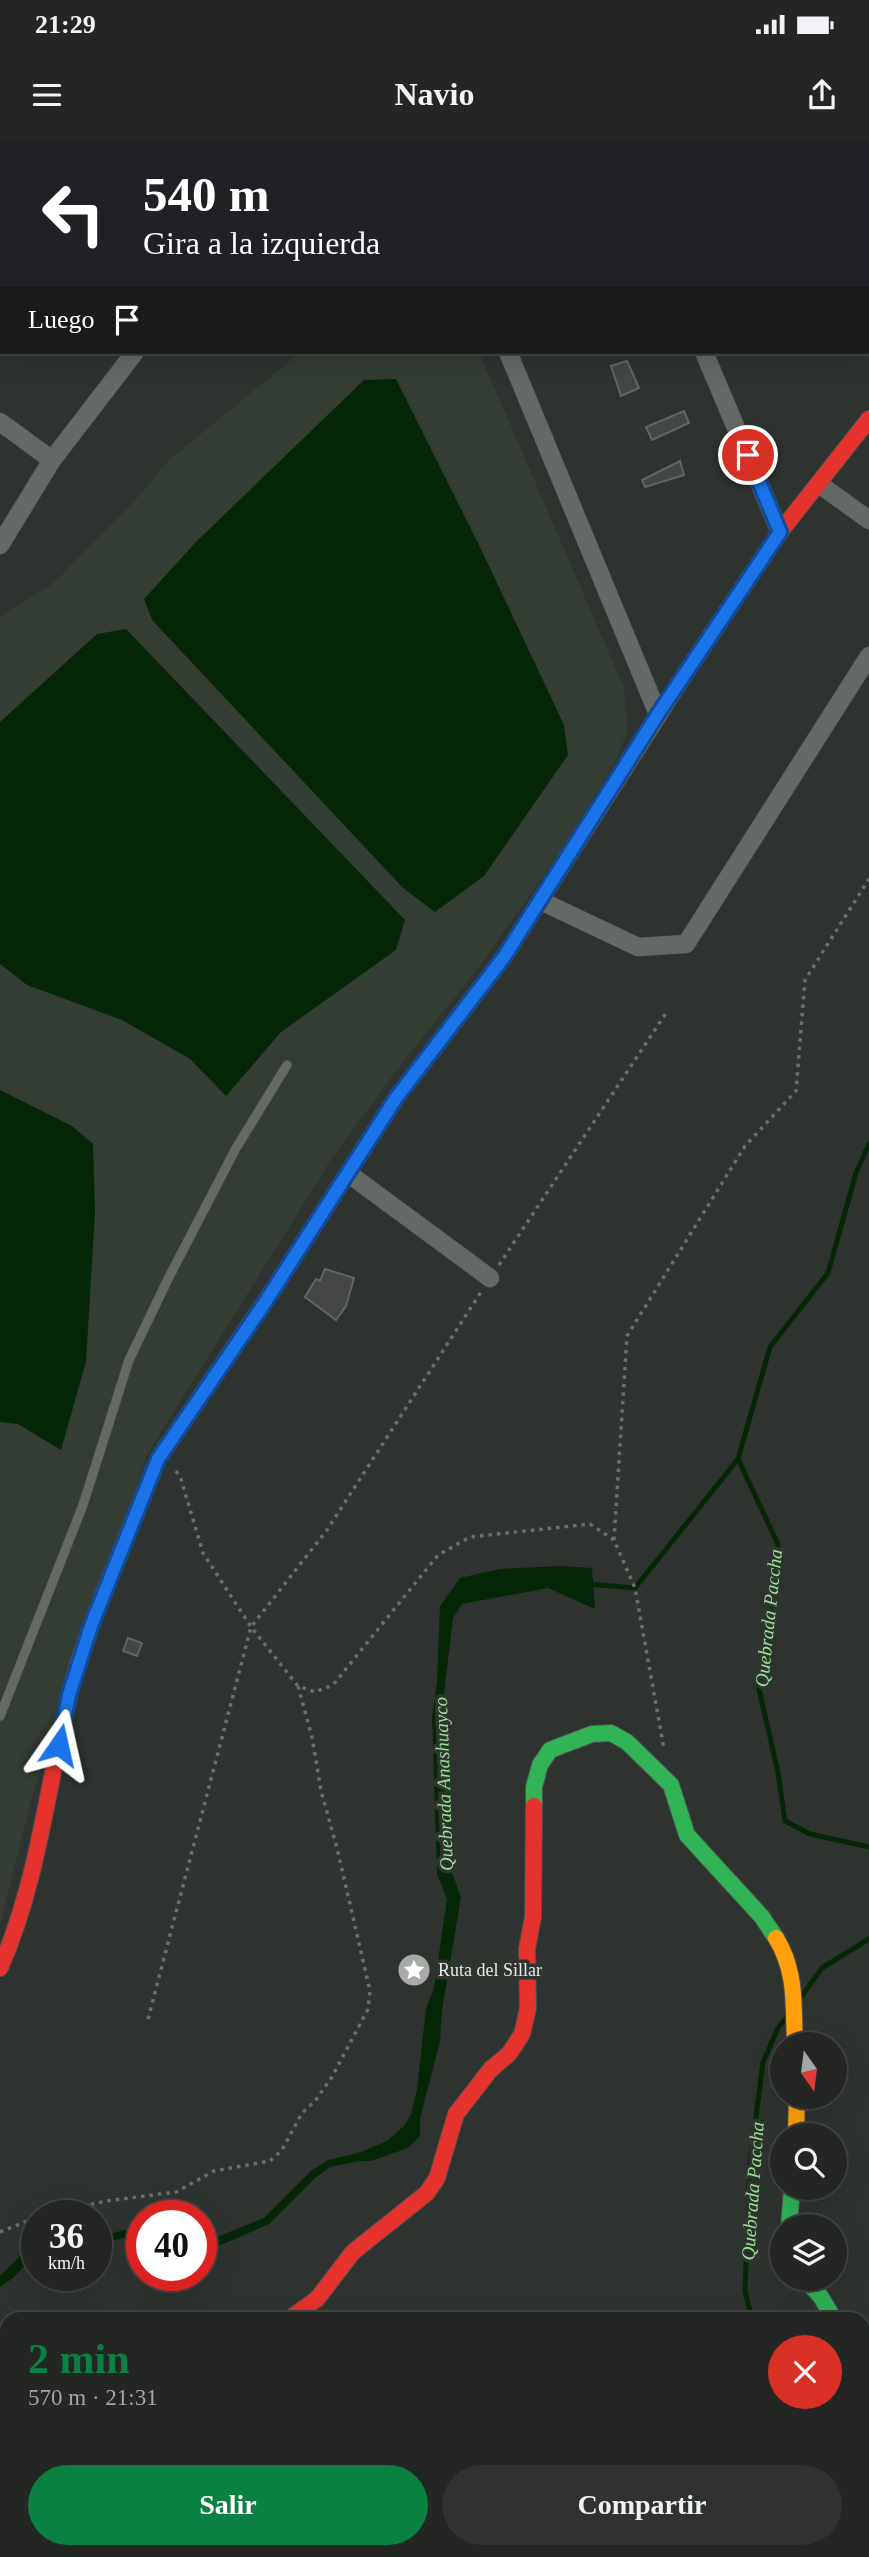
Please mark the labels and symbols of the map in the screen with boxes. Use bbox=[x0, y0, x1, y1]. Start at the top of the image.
pin bbox=[718, 425, 778, 485]
water label: Quebrada Paccha bbox=[751, 1548, 786, 1688]
water label: Quebrada Anashuayco bbox=[430, 1697, 457, 1871]
position arrow bbox=[22, 1708, 96, 1782]
place icon: Ruta del Sillar bbox=[395, 1951, 433, 1989]
place label: Ruta del Sillar bbox=[438, 1960, 542, 1980]
north arrow bbox=[770, 2032, 847, 2109]
water label: Quebrada Paccha bbox=[737, 2121, 768, 2261]
speed limit sign: 40 bbox=[126, 2200, 217, 2291]

